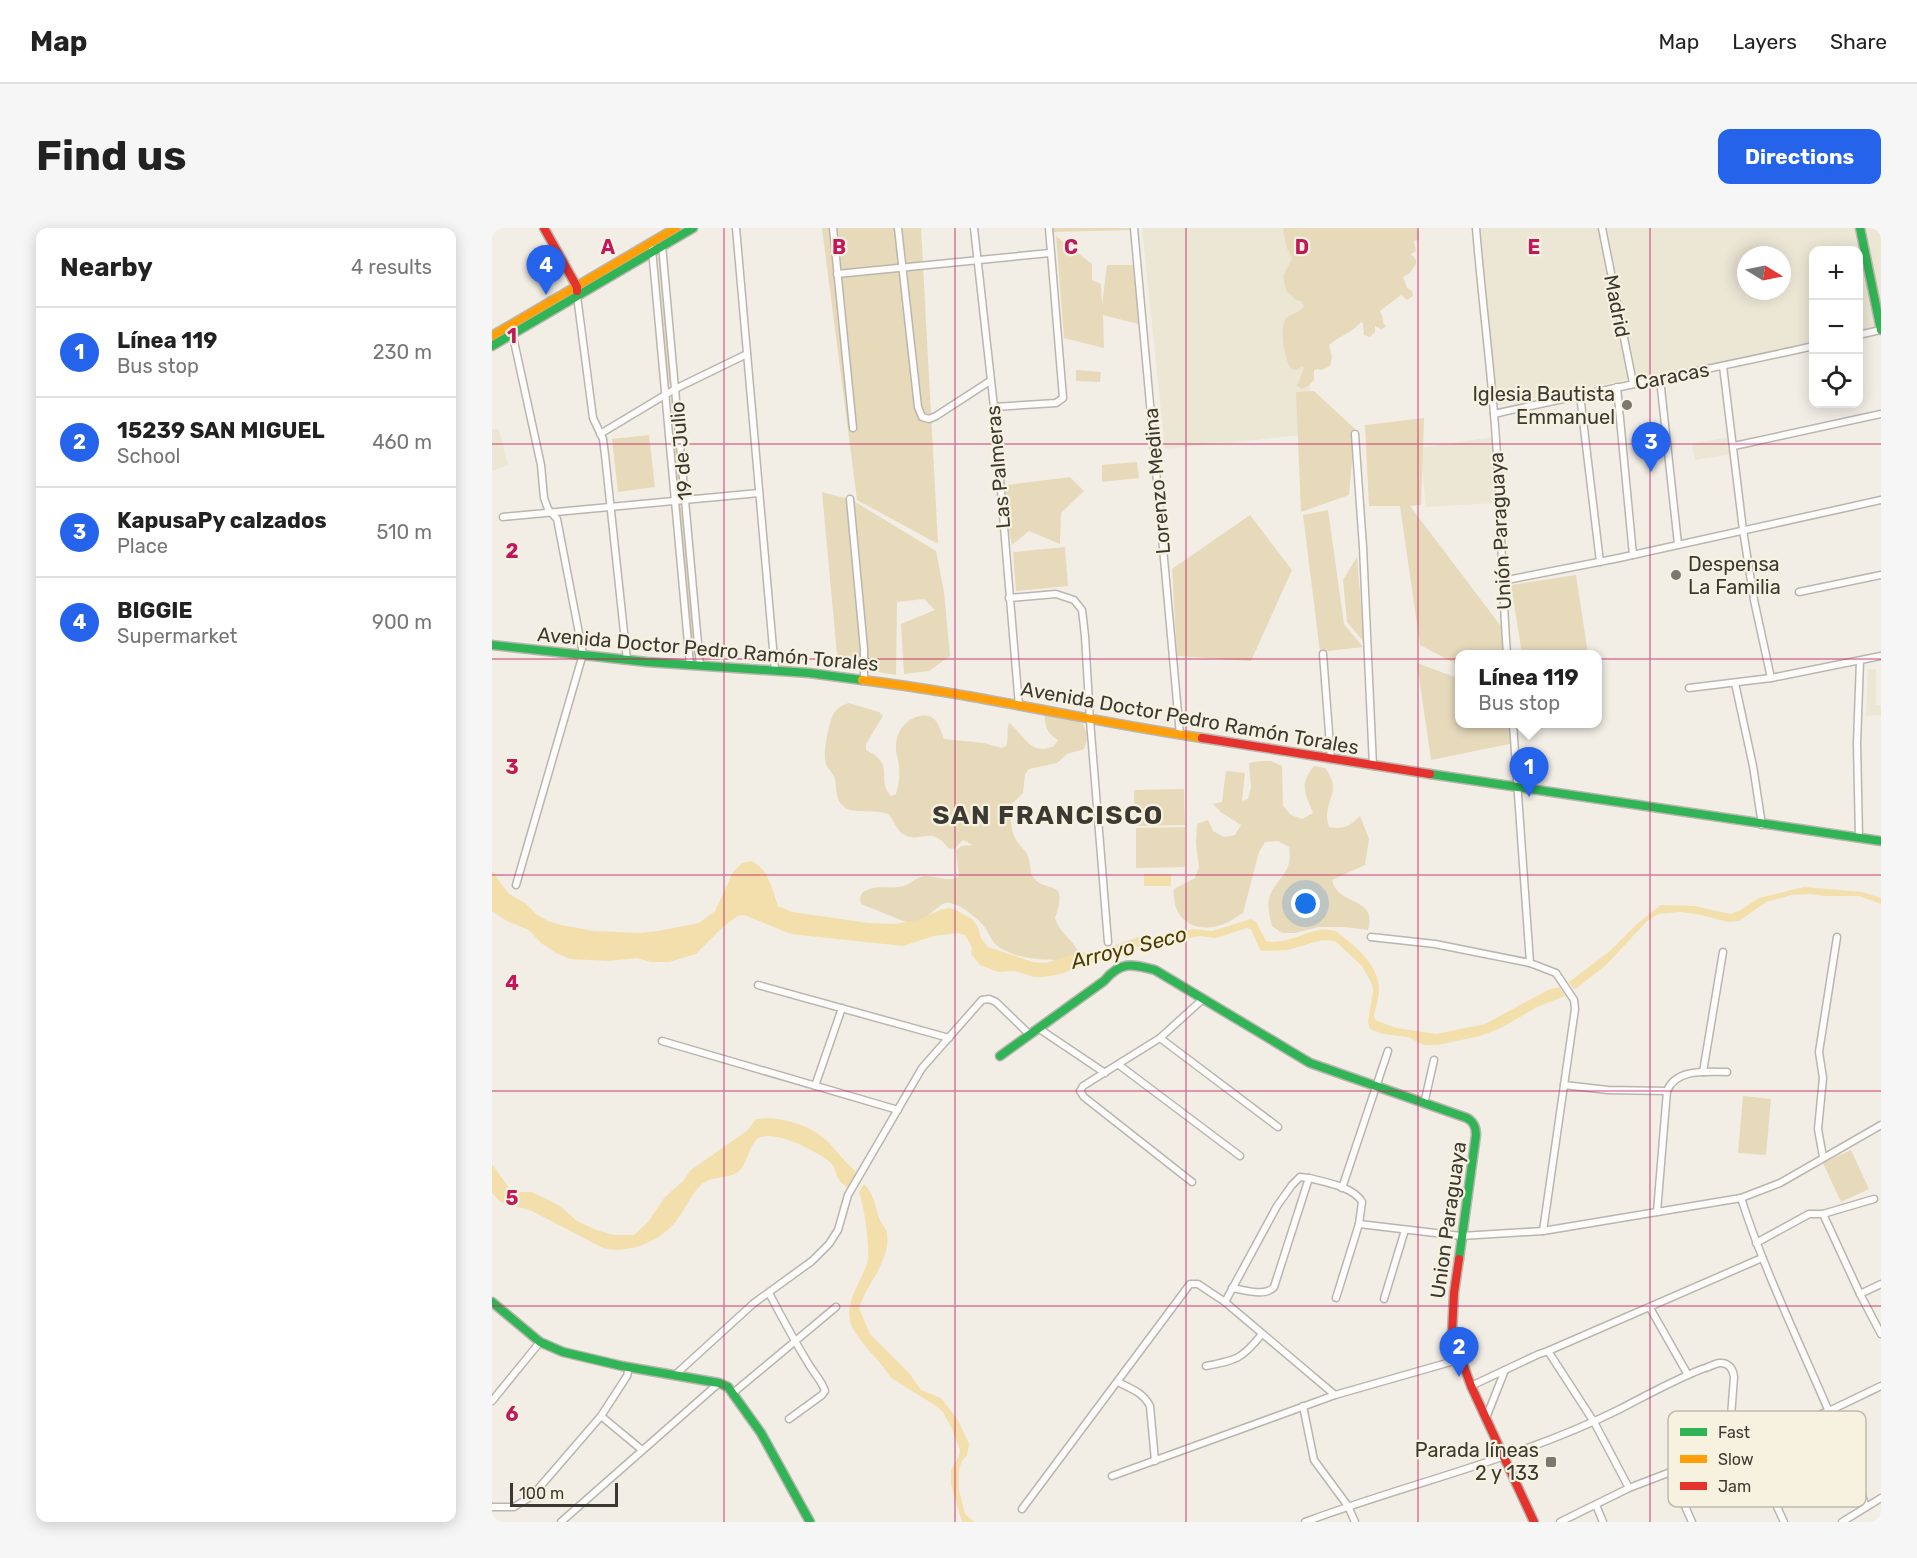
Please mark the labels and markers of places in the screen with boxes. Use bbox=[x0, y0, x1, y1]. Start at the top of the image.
pin: 4 bbox=[526, 245, 566, 295]
place label: Iglesia Bautista Emmanuel bbox=[1472, 382, 1615, 429]
marker: Iglesia Bautista Emmanuel bbox=[1620, 398, 1634, 412]
pin: 3 bbox=[1632, 422, 1670, 472]
place label: Despensa La Familia bbox=[1688, 552, 1781, 599]
marker: Despensa La Familia bbox=[1669, 568, 1683, 582]
pin: 1 bbox=[1510, 748, 1548, 797]
pin: 2 bbox=[1440, 1328, 1478, 1377]
place label: Parada líneas 2 y 133 bbox=[1415, 1438, 1539, 1485]
marker: Parada líneas 2 y 133 bbox=[1544, 1455, 1558, 1469]

